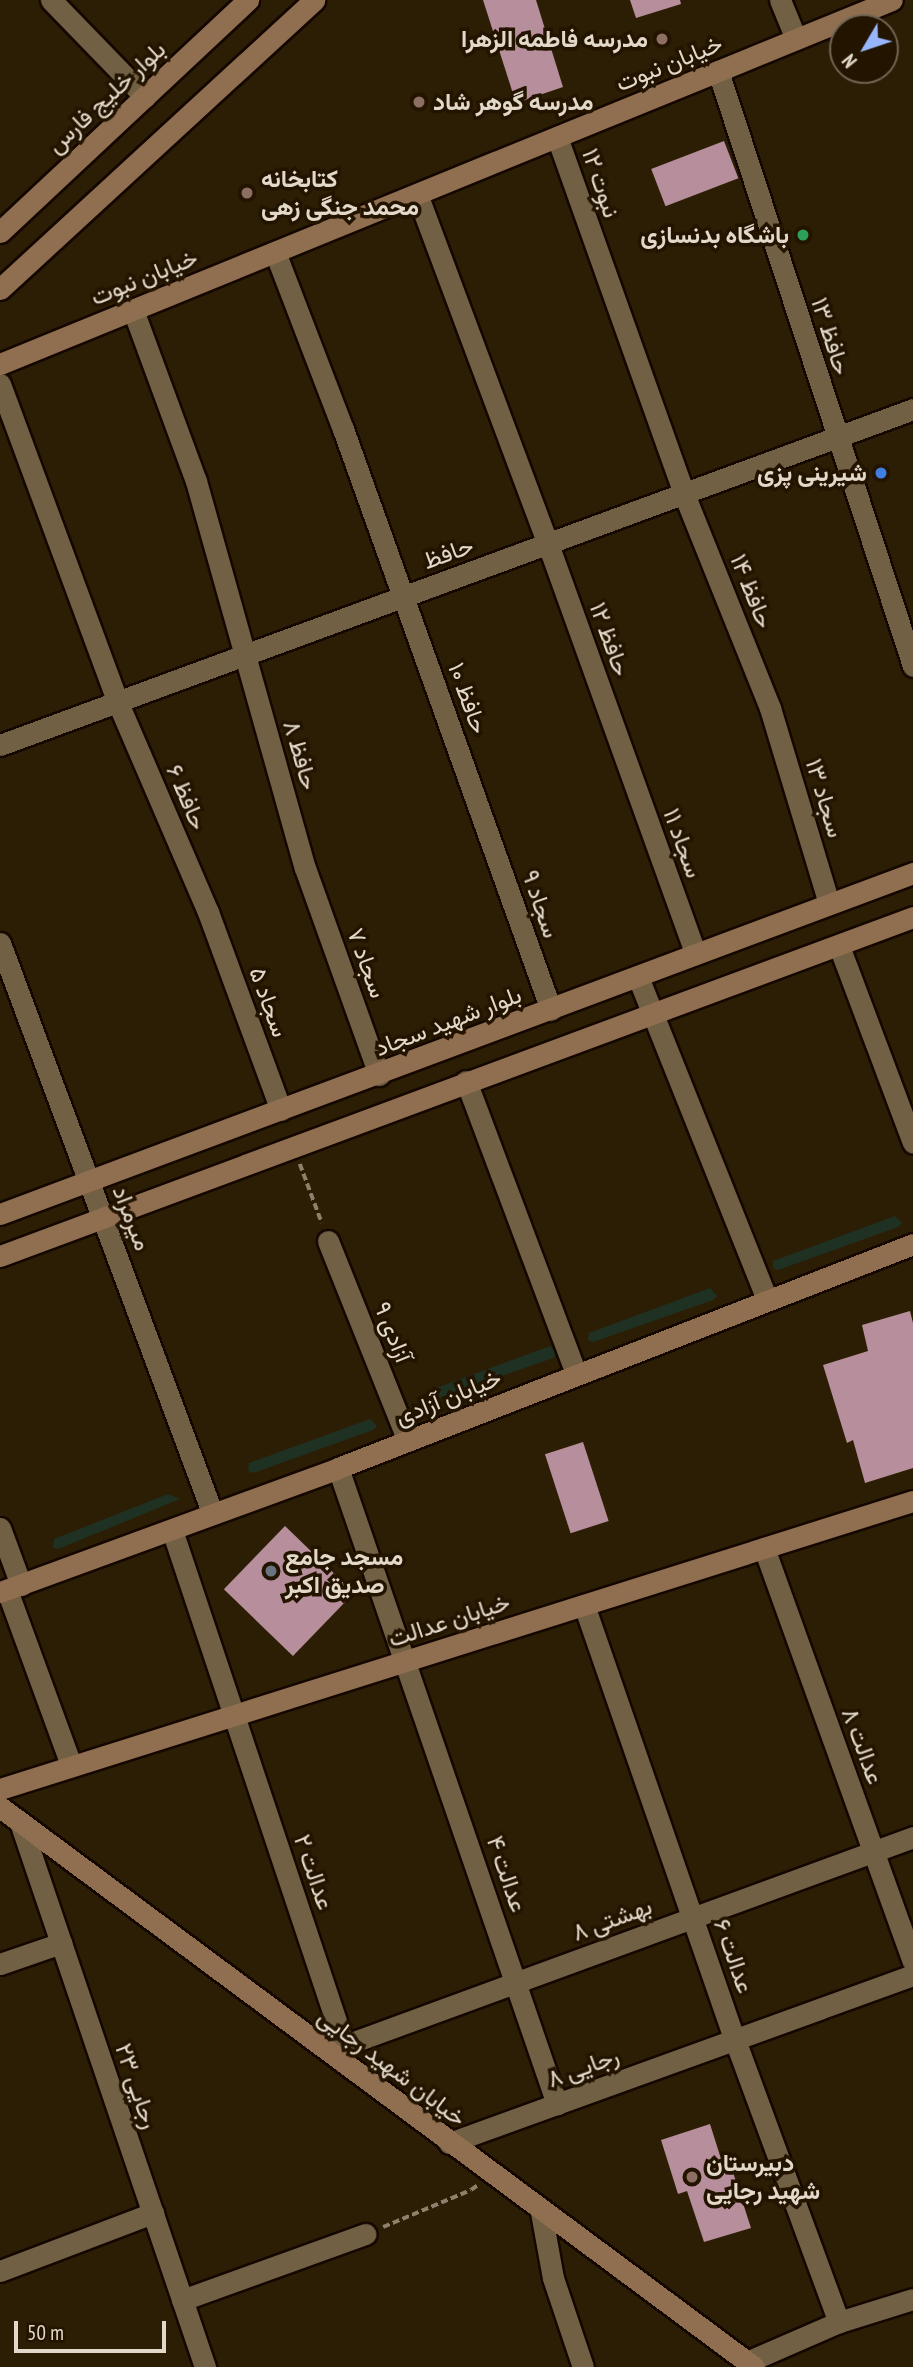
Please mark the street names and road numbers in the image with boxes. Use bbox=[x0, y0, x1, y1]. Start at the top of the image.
street label: خیابان نبوت bbox=[611, 29, 727, 97]
street label: بلوار خلیج فارس bbox=[41, 35, 171, 159]
street label: نبوت ۱۲ bbox=[576, 145, 626, 221]
street label: خیابان نبوت bbox=[86, 243, 202, 311]
street label: حافظ ۱۳ bbox=[805, 294, 857, 378]
street label: حافظ bbox=[419, 531, 477, 575]
street label: حافظ ۱۴ bbox=[724, 550, 780, 632]
street label: حافظ ۱۲ bbox=[583, 598, 637, 680]
street label: حافظ ۱۰ bbox=[442, 658, 494, 738]
street label: حافظ ۸ bbox=[277, 717, 325, 793]
street label: سجاد ۱۳ bbox=[799, 755, 851, 841]
street label: حافظ ۶ bbox=[160, 760, 214, 834]
street label: سجاد ۱۱ bbox=[657, 804, 709, 882]
street label: سجاد ۹ bbox=[516, 866, 566, 942]
street label: سجاد ۷ bbox=[341, 924, 393, 1002]
street label: سجاد ۵ bbox=[243, 963, 295, 1041]
street label: بلوار شهید سجاد bbox=[371, 980, 525, 1062]
street label: میرمراد bbox=[107, 1181, 157, 1255]
street label: آزادی ۹ bbox=[368, 1298, 418, 1366]
street label: خیابان آزادی bbox=[391, 1363, 505, 1431]
street label: خیابان عدالت bbox=[385, 1587, 513, 1653]
street label: عدالت ۸ bbox=[836, 1704, 890, 1788]
street label: عدالت ۲ bbox=[288, 1831, 340, 1913]
street label: عدالت ۴ bbox=[481, 1832, 533, 1916]
street label: بهشتی ۸ bbox=[568, 1891, 656, 1947]
street label: عدالت ۶ bbox=[708, 1915, 760, 1997]
street label: خیابان شهید رجایی bbox=[312, 2002, 472, 2132]
street label: رجایی ۲۳ bbox=[109, 2039, 165, 2133]
street label: رجایی ۸ bbox=[543, 2041, 623, 2093]

